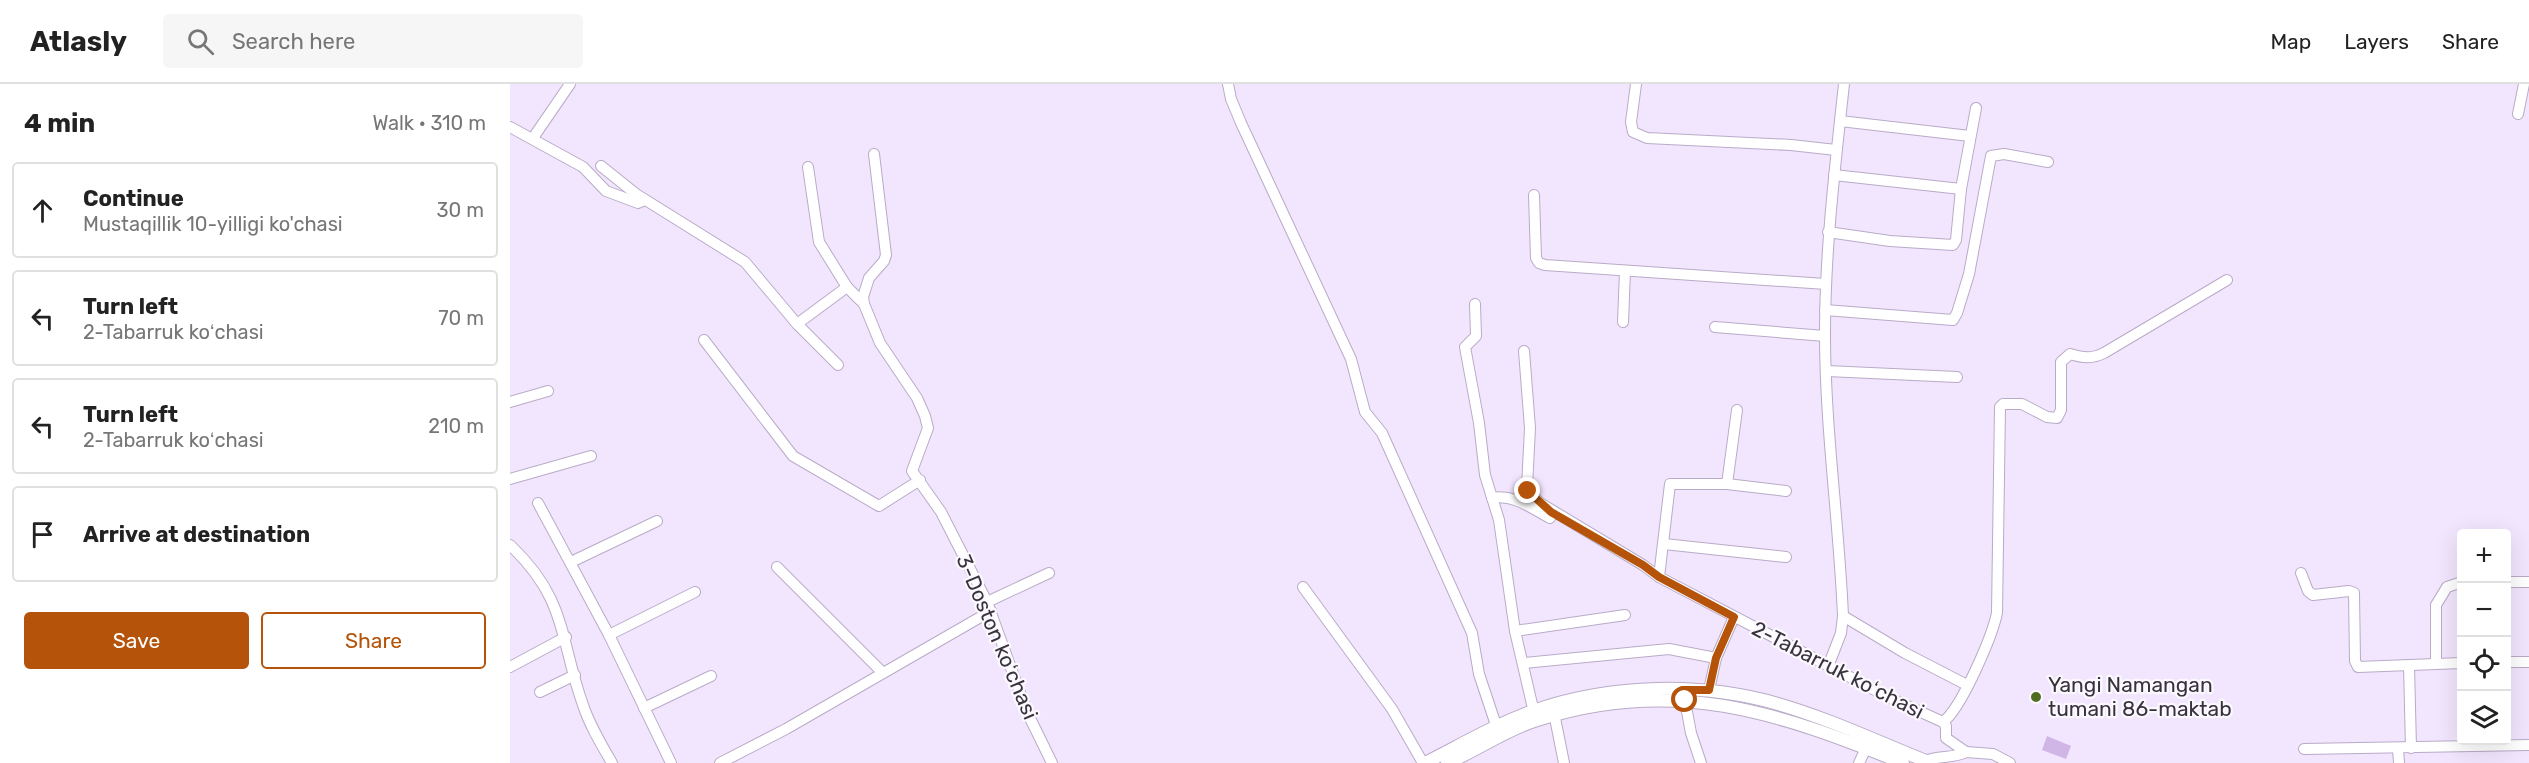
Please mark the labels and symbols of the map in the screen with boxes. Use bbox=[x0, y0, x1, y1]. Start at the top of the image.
route end bbox=[1514, 477, 1540, 503]
street label: 3-Doston koʻchasi bbox=[951, 551, 1044, 723]
street label: 2-Tabarruk koʻchasi bbox=[1748, 615, 1928, 724]
place label: Yangi Namangan tumani 86-maktab bbox=[2048, 672, 2232, 721]
route start bbox=[1671, 686, 1697, 712]
marker: Yangi Namangan tumani 86-maktab bbox=[2029, 690, 2043, 704]

